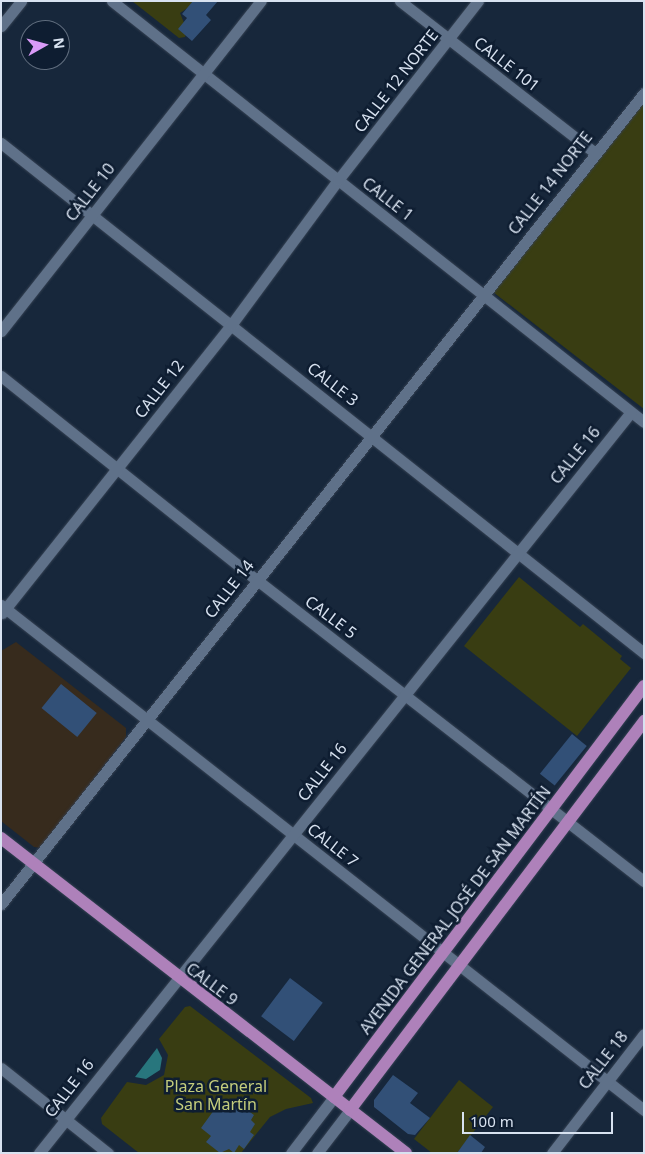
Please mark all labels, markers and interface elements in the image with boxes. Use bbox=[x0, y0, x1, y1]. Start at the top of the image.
north arrow bbox=[20, 20, 70, 70]
street label: CALLE 12 NORTE bbox=[350, 26, 442, 136]
street label: CALLE 101 bbox=[471, 33, 543, 95]
text: N bbox=[49, 36, 70, 50]
street label: CALLE 14 NORTE bbox=[504, 128, 596, 238]
street label: CALLE 10 bbox=[61, 159, 119, 225]
street label: CALLE 1 bbox=[359, 173, 417, 225]
street label: CALLE 12 bbox=[130, 356, 188, 422]
street label: CALLE 3 bbox=[304, 358, 362, 410]
street label: CALLE 16 bbox=[546, 422, 604, 488]
street label: CALLE 14 bbox=[200, 556, 258, 622]
street label: CALLE 5 bbox=[302, 591, 360, 643]
street label: CALLE 16 bbox=[293, 739, 351, 805]
street label: AVENIDA GENERAL JOSÉ DE SAN MARTÍN bbox=[355, 782, 555, 1038]
street label: CALLE 7 bbox=[304, 819, 362, 871]
street label: CALLE 9 bbox=[183, 958, 241, 1010]
street label: CALLE 18 bbox=[574, 1027, 632, 1093]
street label: CALLE 16 bbox=[40, 1055, 98, 1121]
park label: Plaza General San Martín bbox=[165, 1076, 267, 1114]
scale bar bbox=[465, 1102, 616, 1134]
text: 100 m bbox=[470, 1111, 514, 1131]

